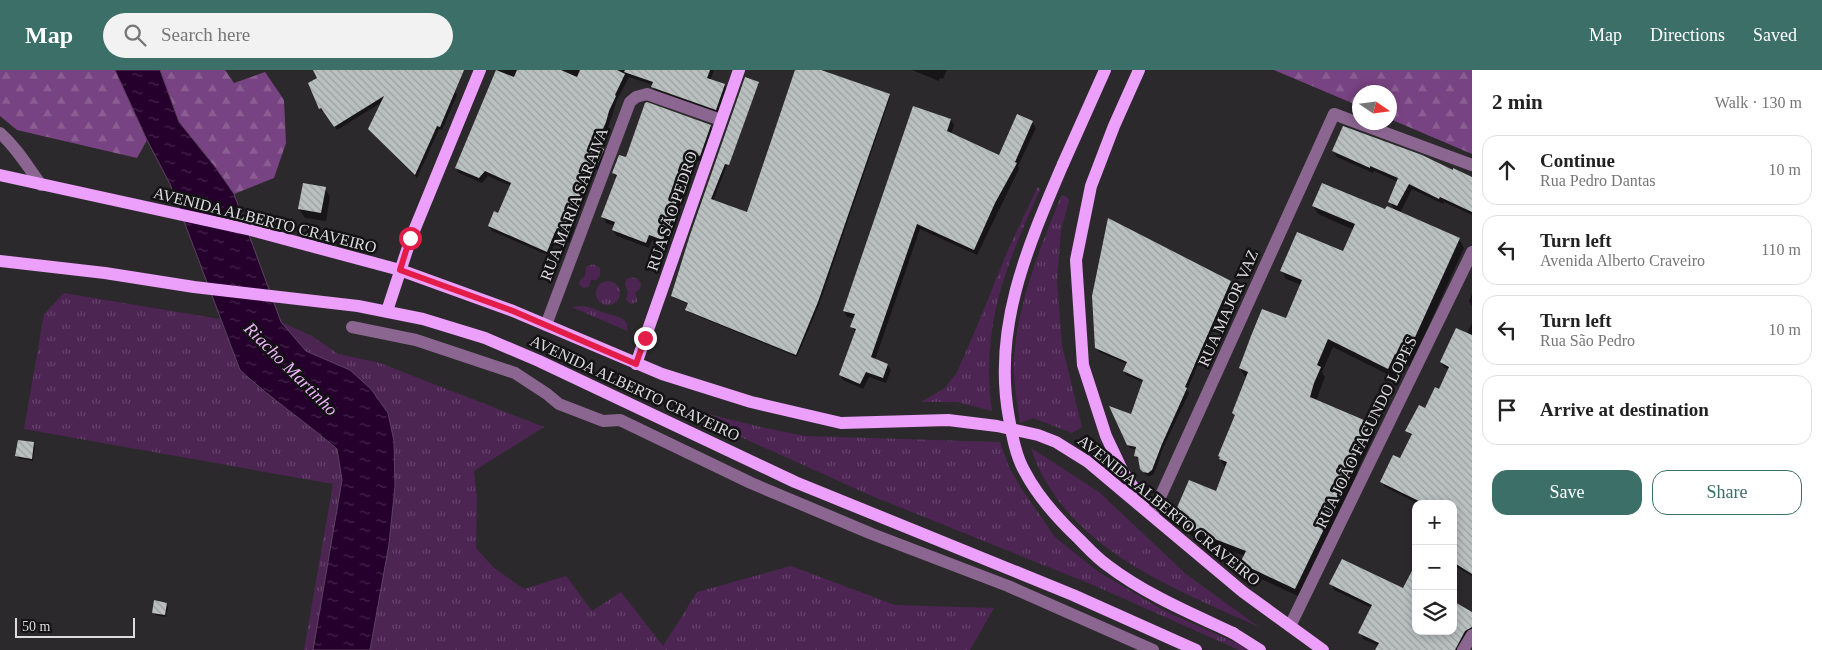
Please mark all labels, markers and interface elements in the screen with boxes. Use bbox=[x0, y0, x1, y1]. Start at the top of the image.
search box bbox=[103, 13, 453, 58]
icon: search bbox=[121, 21, 149, 49]
text: Map bbox=[25, 22, 73, 48]
text: Search here bbox=[161, 24, 250, 45]
text: Map bbox=[1589, 25, 1622, 45]
text: Directions bbox=[1650, 25, 1725, 45]
text: Saved bbox=[1753, 25, 1797, 45]
north arrow bbox=[1352, 85, 1397, 130]
text: 2 min bbox=[1492, 90, 1543, 114]
text: Walk · 130 m bbox=[1715, 94, 1802, 111]
street label: RUA MARIA SARAIVA bbox=[537, 125, 611, 283]
street label: RUA SÃO PEDRO bbox=[644, 149, 700, 273]
text: Continue bbox=[1540, 150, 1615, 171]
icon: ahead bbox=[1493, 156, 1521, 184]
text: 10 m bbox=[1769, 161, 1801, 178]
text: Rua Pedro Dantas bbox=[1540, 172, 1656, 189]
street label: AVENIDA ALBERTO CRAVEIRO bbox=[152, 184, 378, 256]
route start bbox=[399, 227, 422, 250]
text: Turn left bbox=[1540, 230, 1612, 251]
icon: left bbox=[1493, 236, 1521, 264]
text: 110 m bbox=[1761, 241, 1801, 258]
street label: RUA MAJOR VAZ bbox=[1195, 247, 1261, 369]
text: Avenida Alberto Craveiro bbox=[1540, 252, 1705, 269]
text: Turn left bbox=[1540, 310, 1612, 331]
icon: left bbox=[1493, 316, 1521, 344]
water label: Riacho Martinho bbox=[240, 318, 342, 420]
text: 10 m bbox=[1769, 321, 1801, 338]
route end bbox=[634, 327, 657, 350]
street label: AVENIDA ALBERTO CRAVEIRO bbox=[528, 332, 742, 444]
text: Rua São Pedro bbox=[1540, 332, 1635, 349]
street label: RUA JOÃO FACUNDO LOPES bbox=[1312, 334, 1420, 530]
icon: arrive bbox=[1493, 396, 1521, 424]
text: Arrive at destination bbox=[1540, 399, 1709, 420]
street label: AVENIDA ALBERTO CRAVEIRO bbox=[1075, 431, 1263, 589]
button: Save bbox=[1492, 470, 1642, 515]
button: Share bbox=[1652, 470, 1802, 515]
map controls bbox=[1412, 500, 1457, 635]
button: + bbox=[1412, 500, 1457, 545]
button: − bbox=[1412, 545, 1457, 590]
button: layers bbox=[1412, 590, 1457, 635]
scale bar bbox=[15, 615, 135, 638]
text: 50 m bbox=[22, 619, 50, 634]

